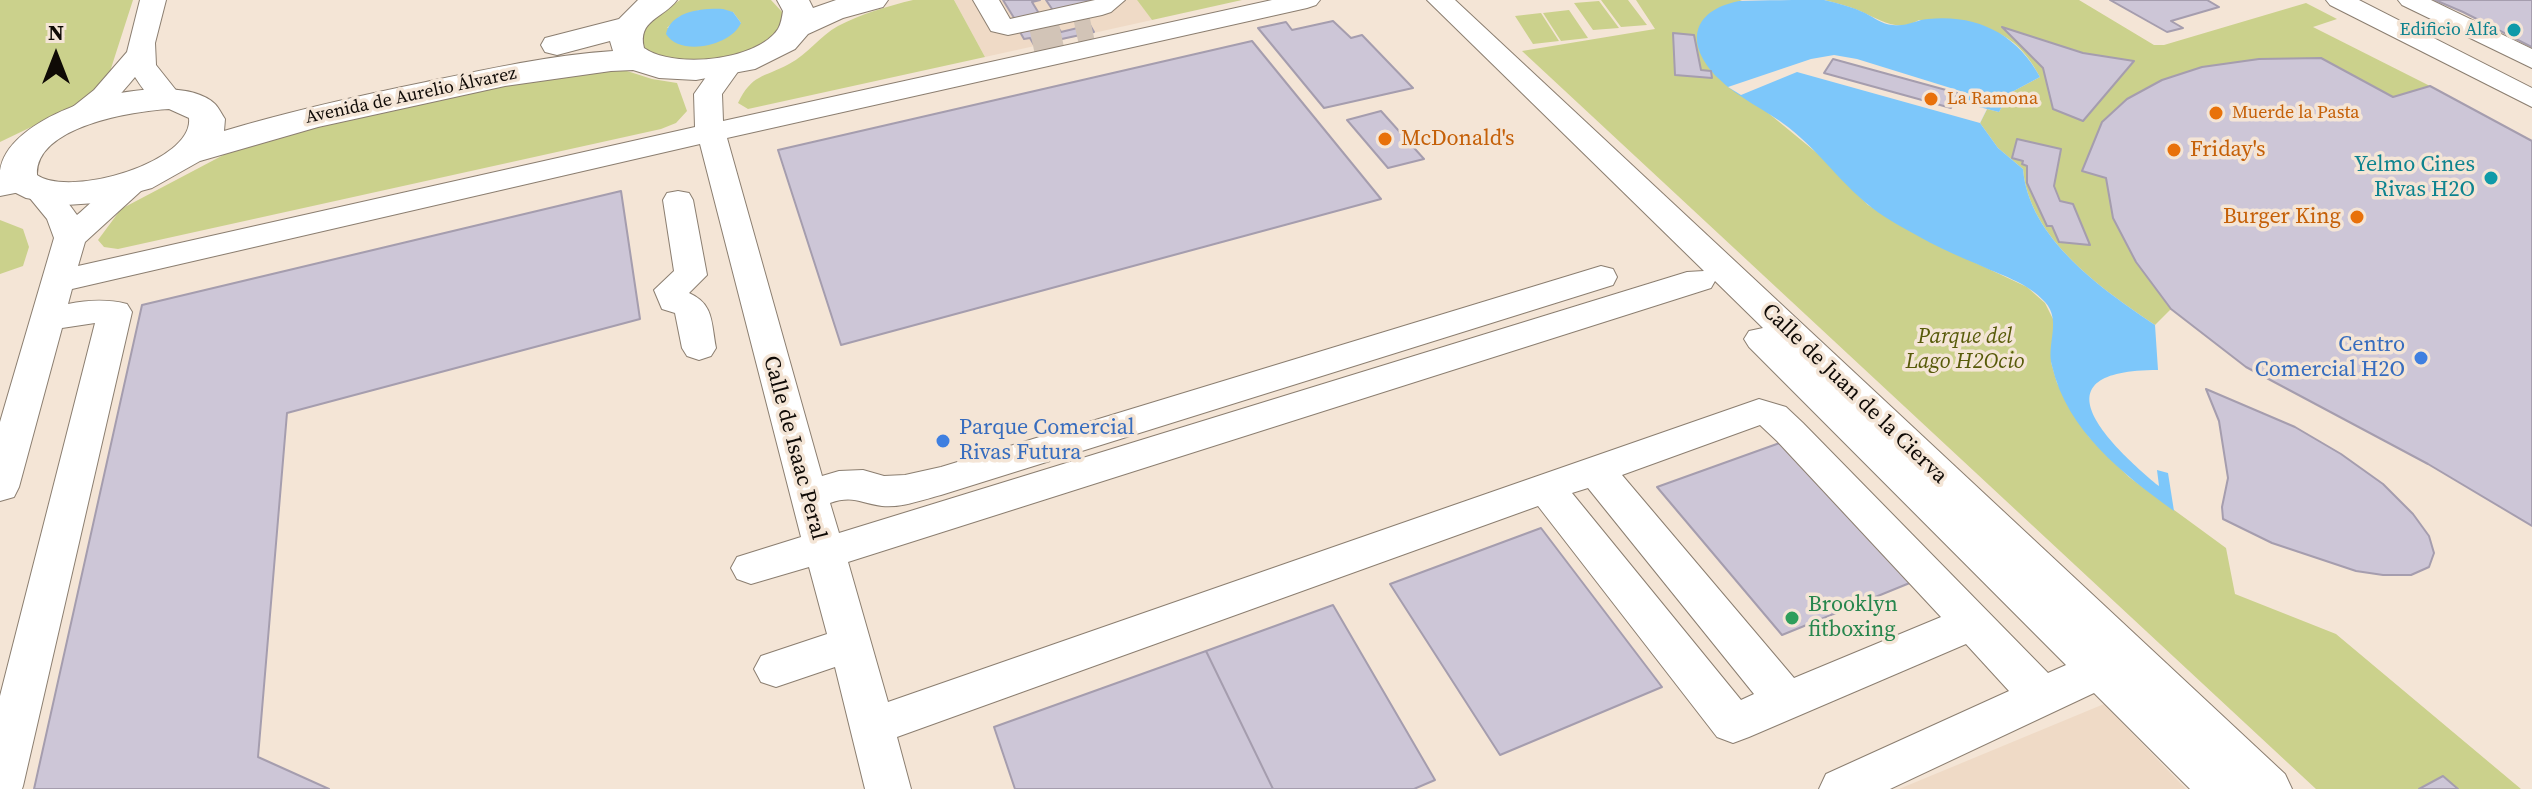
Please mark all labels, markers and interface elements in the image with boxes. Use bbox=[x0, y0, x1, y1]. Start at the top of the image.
north arrow bbox=[16, 16, 96, 96]
text: N bbox=[48, 17, 64, 47]
place label: Edificio Alfa bbox=[2400, 19, 2498, 41]
marker: Edificio Alfa bbox=[2505, 21, 2523, 39]
street label: Avenida de Aurelio Álvarez bbox=[304, 63, 518, 129]
place label: La Ramona bbox=[1947, 88, 2038, 110]
marker: La Ramona bbox=[1922, 90, 1940, 108]
place label: Muerde la Pasta bbox=[2232, 102, 2359, 124]
marker: Muerde la Pasta bbox=[2207, 104, 2225, 122]
place label: McDonald's bbox=[1401, 126, 1515, 152]
marker: McDonald's bbox=[1376, 130, 1394, 148]
place label: Friday's bbox=[2190, 137, 2266, 163]
marker: Friday's bbox=[2165, 141, 2183, 159]
place label: Yelmo Cines Rivas H2O bbox=[2354, 152, 2475, 204]
marker: Yelmo Cines Rivas H2O bbox=[2482, 169, 2500, 187]
place label: Burger King bbox=[2223, 204, 2341, 230]
marker: Burger King bbox=[2348, 208, 2366, 226]
street label: Calle de Juan de la Cierva bbox=[1756, 298, 1952, 490]
park label: Parque del Lago H2Ocio bbox=[1905, 324, 2025, 376]
place label: Centro Comercial H2O bbox=[2255, 332, 2405, 384]
marker: Centro Comercial H2O bbox=[2412, 349, 2430, 367]
street label: Calle de Isaac Peral bbox=[757, 353, 831, 543]
place label: Parque Comercial Rivas Futura bbox=[959, 415, 1134, 466]
marker: Parque Comercial Rivas Futura bbox=[934, 432, 952, 450]
place label: Brooklyn fitboxing bbox=[1808, 592, 1898, 644]
marker: Brooklyn fitboxing bbox=[1783, 609, 1801, 627]

